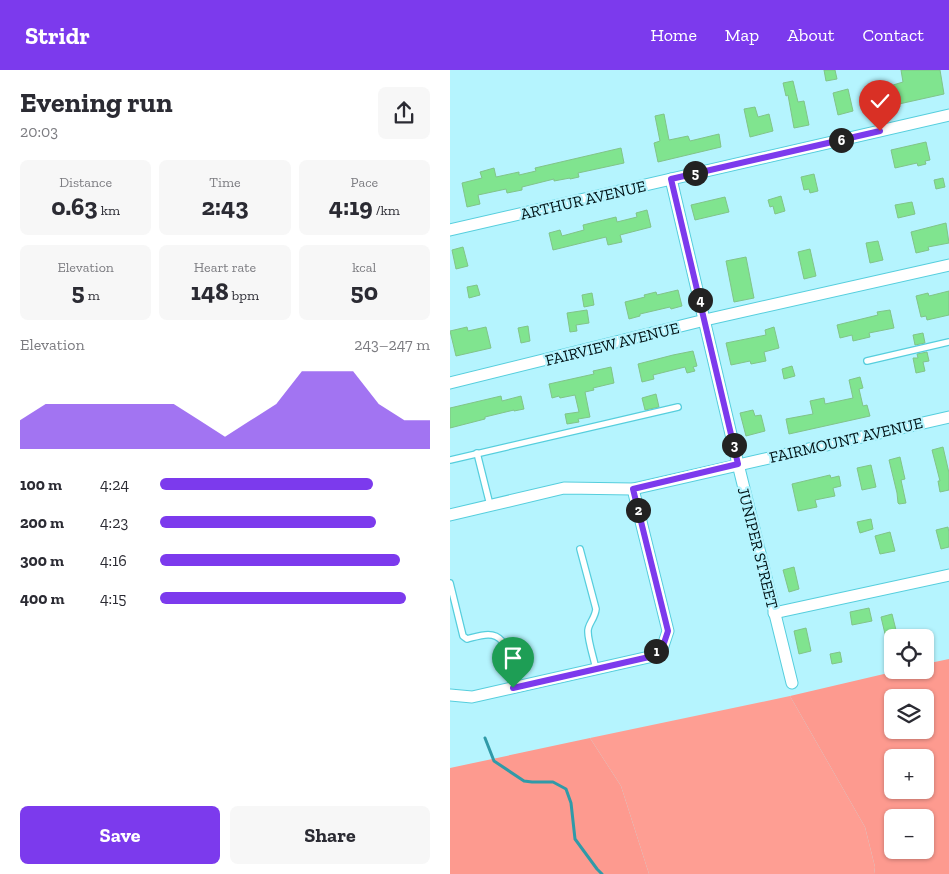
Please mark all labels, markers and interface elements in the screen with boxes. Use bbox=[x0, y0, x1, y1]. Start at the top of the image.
text: Stridr bbox=[25, 21, 90, 50]
text: Home bbox=[650, 24, 697, 46]
text: Map bbox=[725, 24, 759, 46]
text: About bbox=[787, 24, 834, 46]
text: Contact bbox=[862, 24, 924, 46]
pin bbox=[859, 80, 901, 131]
text: Evening run bbox=[20, 86, 173, 119]
button: share bbox=[378, 87, 430, 139]
icon: check bbox=[866, 87, 894, 115]
text: 20:03 bbox=[20, 122, 58, 141]
pin: 6 bbox=[828, 128, 854, 152]
text: 6 bbox=[838, 132, 845, 149]
pin: 5 bbox=[682, 160, 708, 186]
text: 5 bbox=[692, 165, 699, 182]
text: Distance bbox=[59, 174, 112, 191]
text: Time bbox=[209, 174, 241, 191]
text: Pace bbox=[350, 174, 378, 191]
street label: ARTHUR AVENUE bbox=[518, 176, 648, 224]
text: 0.63 bbox=[51, 191, 98, 221]
text: 2:43 bbox=[201, 191, 249, 221]
text: 4:19 bbox=[329, 191, 373, 221]
text: km bbox=[98, 202, 120, 219]
text: /km bbox=[373, 202, 400, 219]
text: Elevation bbox=[57, 259, 114, 276]
text: Heart rate bbox=[194, 259, 256, 276]
text: kcal bbox=[352, 259, 376, 276]
text: 5 bbox=[72, 276, 85, 306]
text: 148 bbox=[191, 276, 229, 306]
text: 50 bbox=[351, 276, 378, 306]
text: m bbox=[85, 287, 100, 304]
text: bpm bbox=[229, 287, 259, 304]
pin: 4 bbox=[688, 288, 712, 312]
text: 4 bbox=[697, 292, 704, 309]
street label: FAIRVIEW AVENUE bbox=[543, 318, 681, 370]
text: Elevation bbox=[20, 335, 85, 354]
text: 243–247 m bbox=[354, 335, 430, 354]
street label: FAIRMOUNT AVENUE bbox=[767, 413, 925, 467]
pin: 3 bbox=[722, 432, 746, 458]
text: 3 bbox=[731, 437, 738, 454]
text: 100 m bbox=[20, 475, 62, 494]
text: 4:24 bbox=[100, 475, 129, 494]
street label: JUNIPER STREET bbox=[734, 485, 782, 611]
pin: 2 bbox=[626, 498, 650, 522]
text: 2 bbox=[635, 502, 642, 519]
text: 200 m bbox=[20, 513, 64, 532]
text: 4:23 bbox=[100, 513, 128, 532]
text: 300 m bbox=[20, 551, 64, 570]
text: 4:16 bbox=[100, 551, 127, 570]
text: 400 m bbox=[20, 589, 65, 608]
text: 4:15 bbox=[100, 589, 127, 608]
map controls bbox=[884, 629, 934, 859]
button: locate bbox=[884, 629, 934, 679]
pin bbox=[492, 637, 534, 688]
pin: 1 bbox=[644, 638, 668, 664]
text: 1 bbox=[654, 643, 659, 660]
icon: arrive bbox=[499, 644, 527, 672]
button: layers bbox=[884, 689, 934, 739]
button: + bbox=[884, 749, 934, 799]
button: Save bbox=[20, 806, 220, 864]
button: Share bbox=[230, 806, 430, 864]
button: − bbox=[884, 809, 934, 859]

